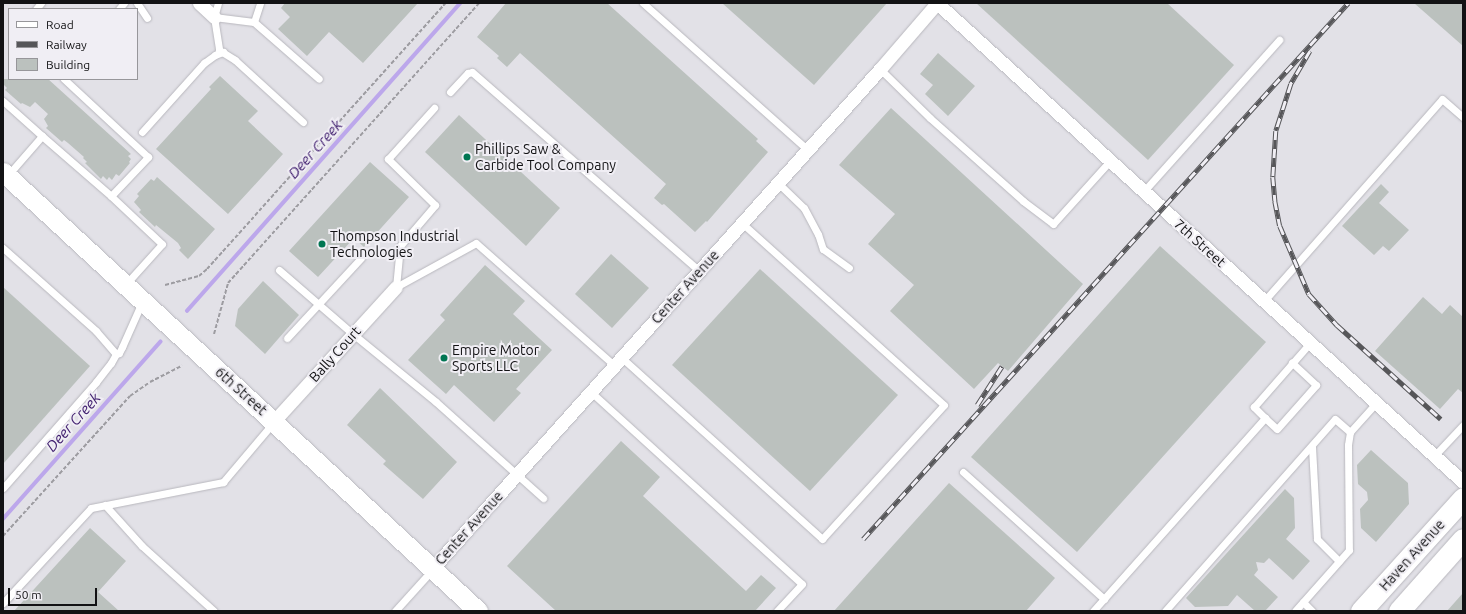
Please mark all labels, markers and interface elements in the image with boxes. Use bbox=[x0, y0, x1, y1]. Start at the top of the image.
legend bbox=[8, 8, 138, 80]
text: Road bbox=[46, 18, 74, 31]
text: Railway bbox=[46, 38, 87, 51]
text: Building bbox=[46, 58, 90, 71]
water label: Deer Creek bbox=[284, 116, 346, 182]
place label: Phillips Saw & Carbide Tool Company bbox=[475, 141, 616, 174]
marker: Phillips Saw & Carbide Tool Company bbox=[462, 152, 472, 162]
street label: 7th Street bbox=[1171, 215, 1229, 271]
place label: Thompson Industrial Technologies bbox=[330, 228, 459, 260]
marker: Thompson Industrial Technologies bbox=[317, 239, 327, 249]
street label: Center Avenue bbox=[648, 247, 722, 327]
street label: Bally Court bbox=[306, 323, 364, 385]
place label: Empire Motor Sports LLC bbox=[452, 342, 539, 374]
marker: Empire Motor Sports LLC bbox=[439, 353, 449, 363]
street label: 6th Street bbox=[212, 363, 270, 419]
water label: Deer Creek bbox=[42, 389, 104, 455]
street label: Center Avenue bbox=[432, 488, 506, 568]
street label: Haven Avenue bbox=[1376, 516, 1448, 594]
scale bar bbox=[10, 580, 99, 606]
text: 50 m bbox=[15, 588, 42, 601]

